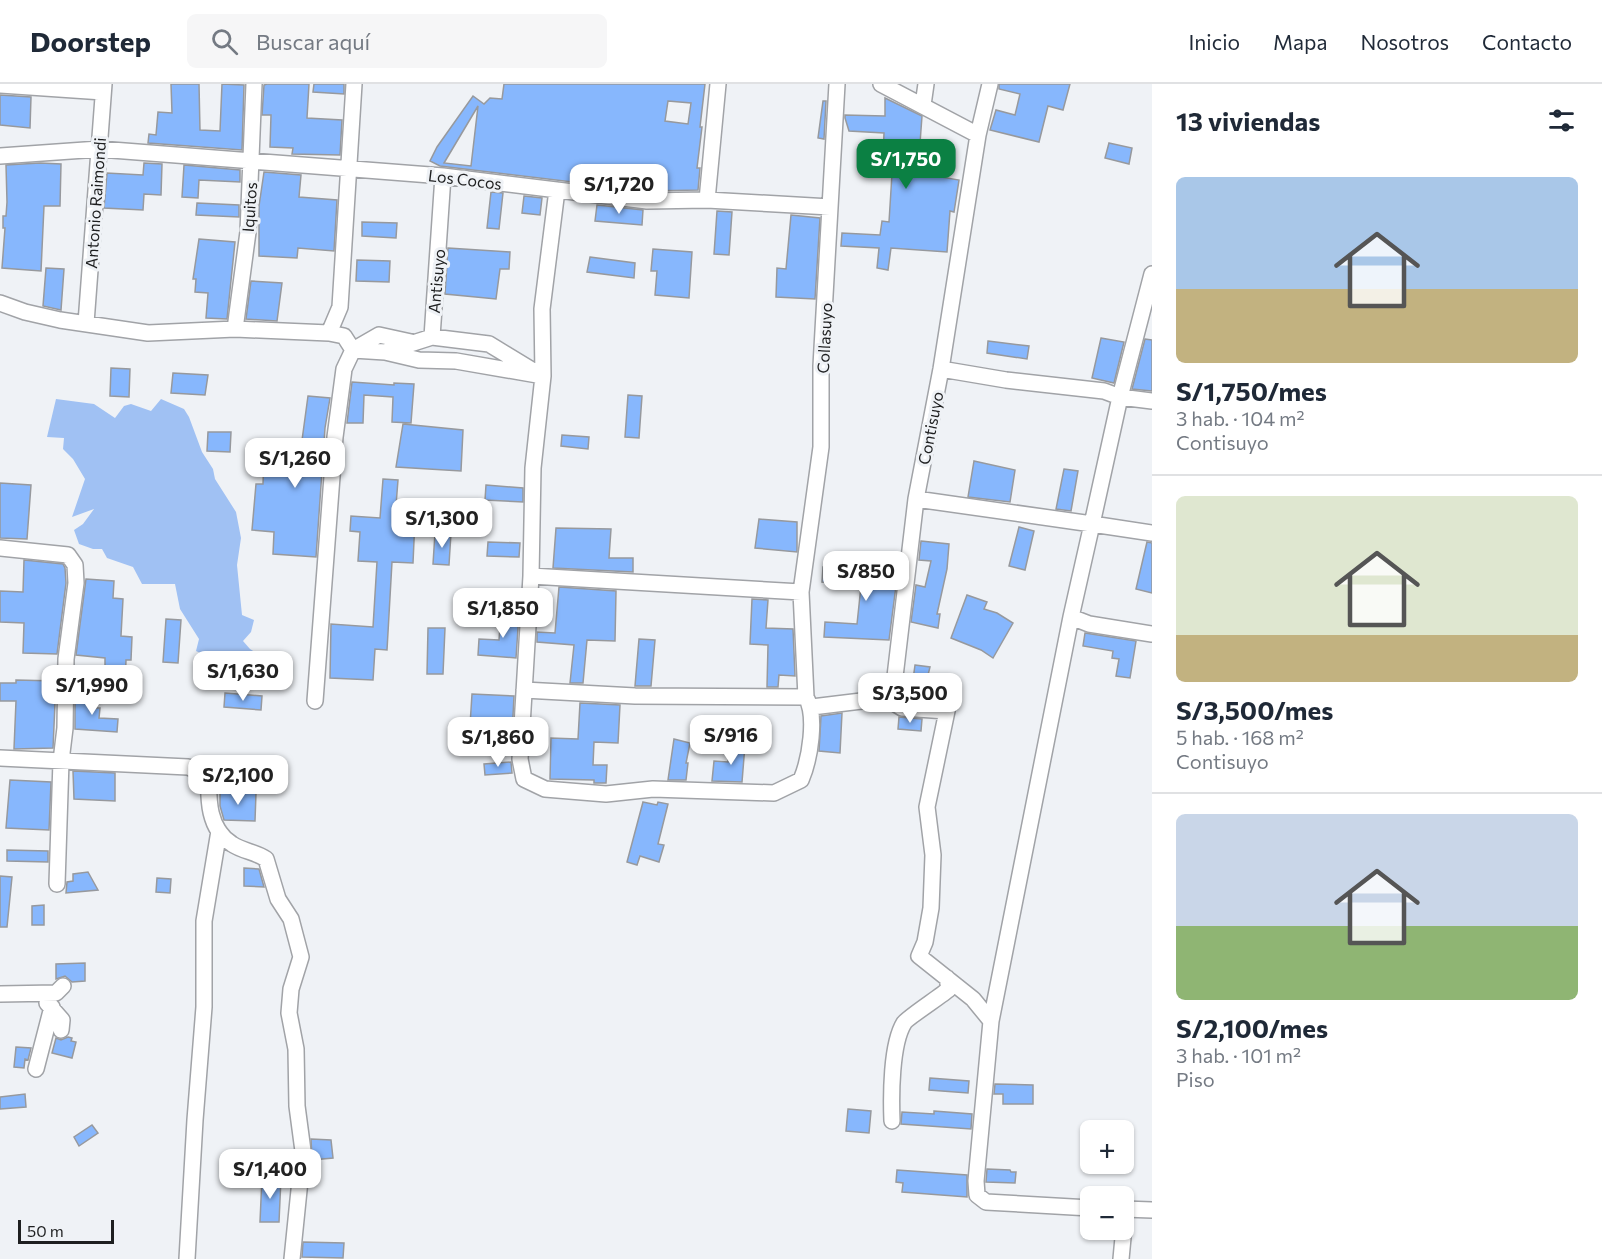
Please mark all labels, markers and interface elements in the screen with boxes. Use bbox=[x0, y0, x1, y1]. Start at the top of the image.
search box bbox=[187, 14, 607, 68]
text: Doorstep bbox=[30, 24, 151, 58]
icon: search bbox=[208, 25, 241, 58]
text: Buscar aquí bbox=[256, 28, 370, 55]
text: Inicio bbox=[1188, 29, 1240, 54]
text: Mapa bbox=[1273, 29, 1327, 54]
text: Nosotros bbox=[1360, 29, 1449, 54]
text: Contacto bbox=[1482, 29, 1572, 54]
icon: filters bbox=[1545, 104, 1578, 137]
text: 13 viviendas bbox=[1176, 105, 1320, 136]
street label: Antonio Raimondi bbox=[81, 137, 109, 269]
pin: S/1,750 bbox=[851, 139, 961, 190]
text: S/1,750 bbox=[871, 146, 941, 170]
pin: S/1,720 bbox=[564, 164, 674, 215]
street label: Los Cocos bbox=[427, 165, 503, 193]
text: S/1,720 bbox=[584, 171, 654, 195]
street label: Iquitos bbox=[238, 181, 260, 233]
icon: home bbox=[1323, 216, 1431, 324]
street label: Antisuyo bbox=[424, 248, 448, 314]
street label: Collasuyo bbox=[813, 302, 835, 374]
text: S/1,750/mes bbox=[1176, 375, 1327, 406]
street label: Contisuyo bbox=[914, 390, 946, 466]
text: 3 hab. · 104 m² bbox=[1176, 406, 1305, 430]
text: Contisuyo bbox=[1176, 430, 1269, 454]
pin: S/1,260 bbox=[240, 438, 350, 489]
text: S/1,260 bbox=[259, 445, 331, 469]
pin: S/1,300 bbox=[387, 498, 497, 549]
text: S/1,300 bbox=[405, 505, 479, 529]
icon: home bbox=[1323, 535, 1431, 643]
pin: S/850 bbox=[824, 551, 908, 602]
text: S/850 bbox=[837, 558, 895, 582]
pin: S/1,850 bbox=[448, 588, 558, 639]
text: S/1,850 bbox=[467, 595, 539, 619]
pin: S/1,630 bbox=[188, 651, 298, 702]
text: S/1,630 bbox=[207, 658, 279, 682]
pin: S/1,990 bbox=[37, 665, 147, 716]
text: S/1,990 bbox=[56, 672, 128, 696]
pin: S/3,500 bbox=[855, 673, 965, 724]
text: S/3,500 bbox=[872, 680, 948, 704]
text: S/3,500/mes bbox=[1176, 694, 1333, 725]
pin: S/916 bbox=[689, 715, 773, 766]
pin: S/1,860 bbox=[443, 717, 553, 768]
text: S/916 bbox=[704, 722, 758, 746]
text: S/1,860 bbox=[462, 724, 534, 748]
text: 5 hab. · 168 m² bbox=[1176, 725, 1304, 749]
text: Contisuyo bbox=[1176, 749, 1269, 773]
pin: S/2,100 bbox=[183, 755, 293, 806]
text: S/2,100 bbox=[202, 762, 274, 786]
icon: home bbox=[1323, 853, 1431, 961]
text: S/2,100/mes bbox=[1176, 1012, 1328, 1043]
text: 3 hab. · 101 m² bbox=[1176, 1043, 1301, 1067]
text: Piso bbox=[1176, 1067, 1215, 1091]
map controls bbox=[1080, 1120, 1134, 1240]
button: + bbox=[1080, 1120, 1134, 1174]
pin: S/1,400 bbox=[215, 1149, 325, 1200]
text: S/1,400 bbox=[233, 1156, 307, 1180]
button: − bbox=[1080, 1186, 1134, 1240]
scale bar bbox=[18, 1217, 114, 1244]
text: 50 m bbox=[27, 1221, 64, 1240]

